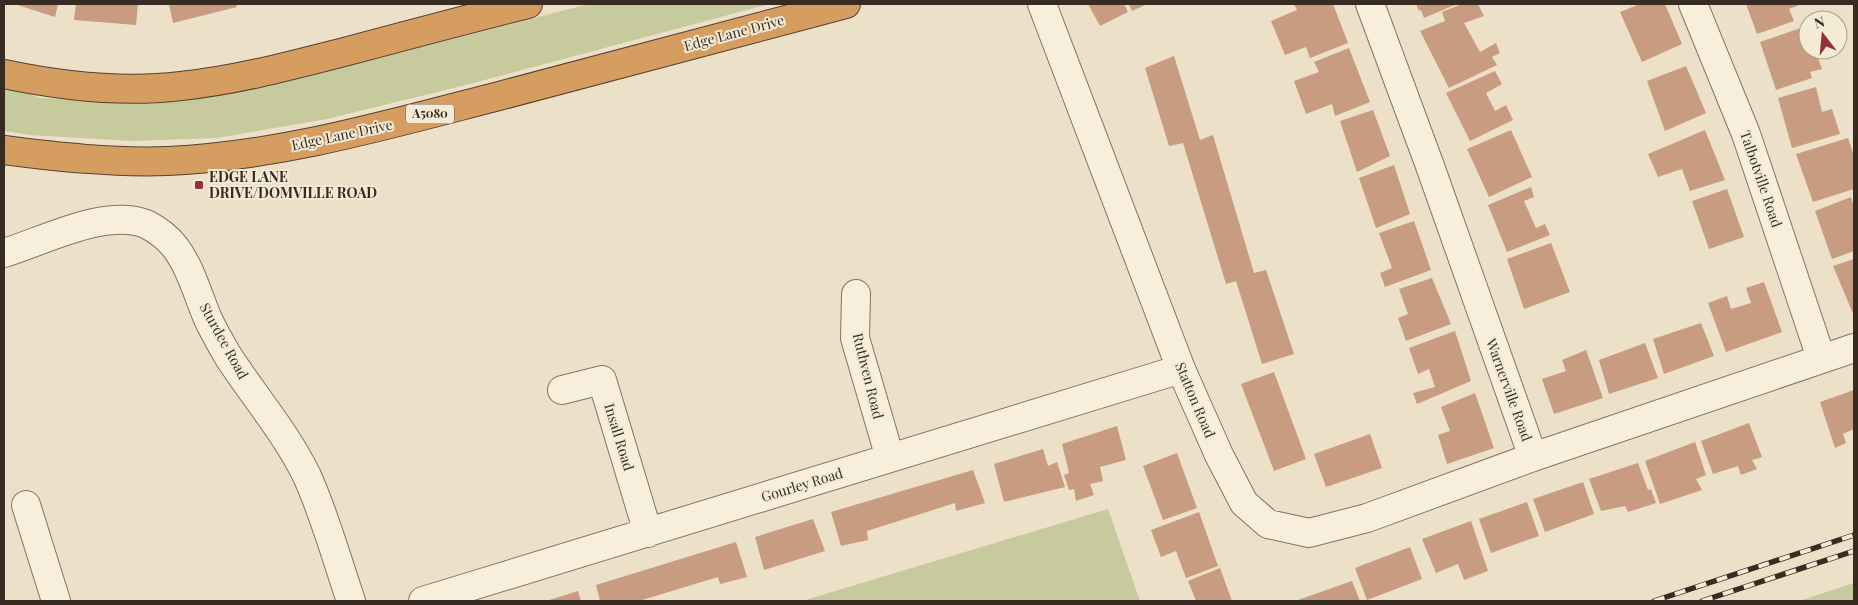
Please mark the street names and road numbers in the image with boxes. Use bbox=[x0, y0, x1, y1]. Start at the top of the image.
street label: Edge Lane Drive bbox=[682, 10, 786, 55]
road number: A5080 bbox=[406, 105, 454, 124]
street label: Edge Lane Drive bbox=[290, 115, 394, 154]
street label: Talbotville Road bbox=[1736, 128, 1787, 230]
street label: Sturdee Road bbox=[196, 299, 253, 382]
street label: Ruthven Road bbox=[849, 331, 888, 421]
street label: Warnerville Road bbox=[1482, 335, 1537, 444]
street label: Statton Road bbox=[1171, 359, 1220, 440]
street label: Insall Road bbox=[600, 401, 639, 473]
street label: Gourley Road bbox=[759, 463, 845, 506]

